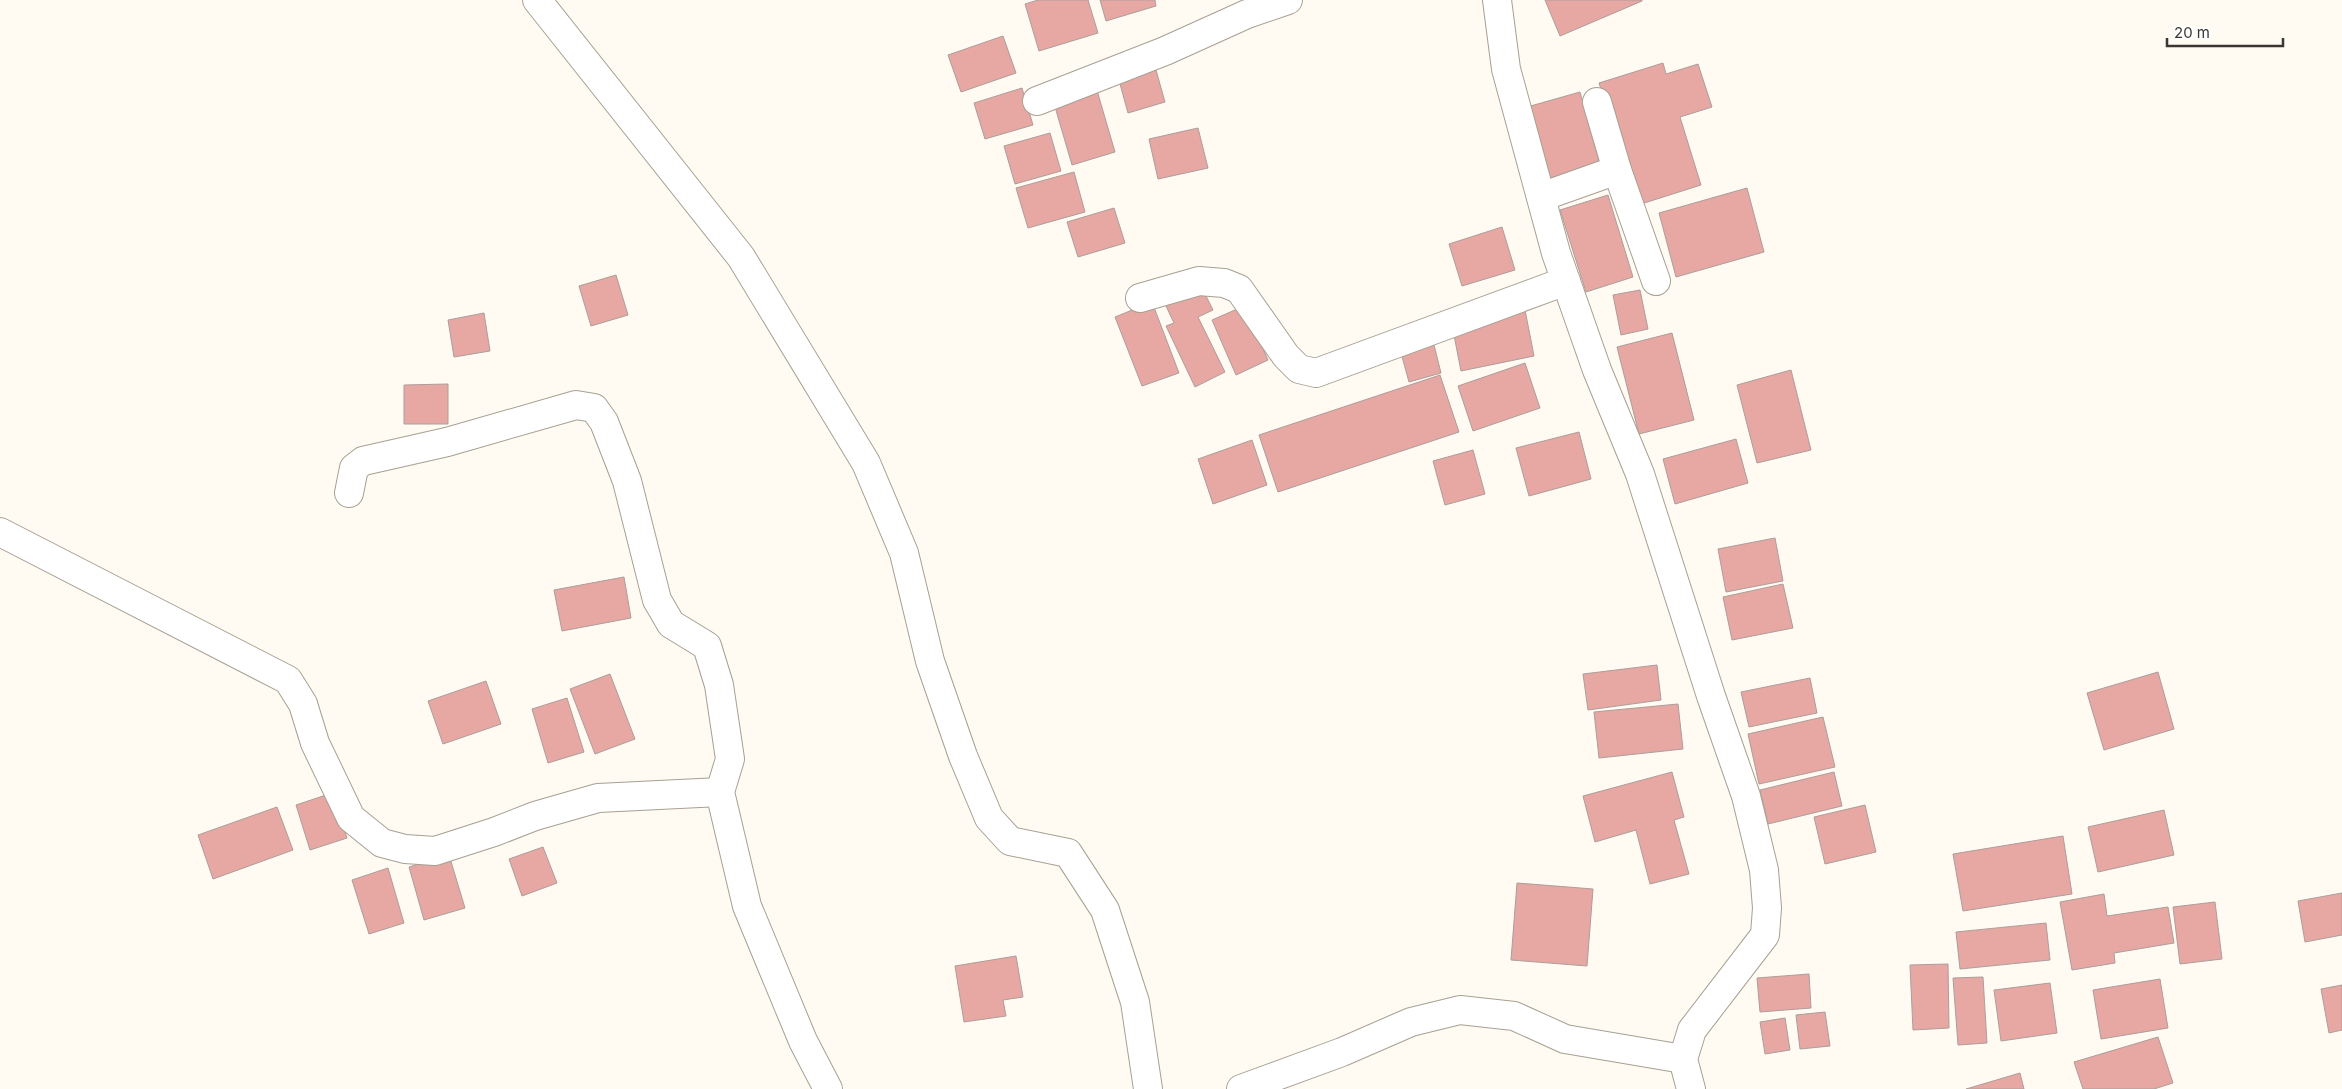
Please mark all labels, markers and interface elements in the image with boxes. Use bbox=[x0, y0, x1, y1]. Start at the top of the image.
scale bar bbox=[2167, 15, 2283, 47]
text: 20 m bbox=[2174, 23, 2210, 42]

